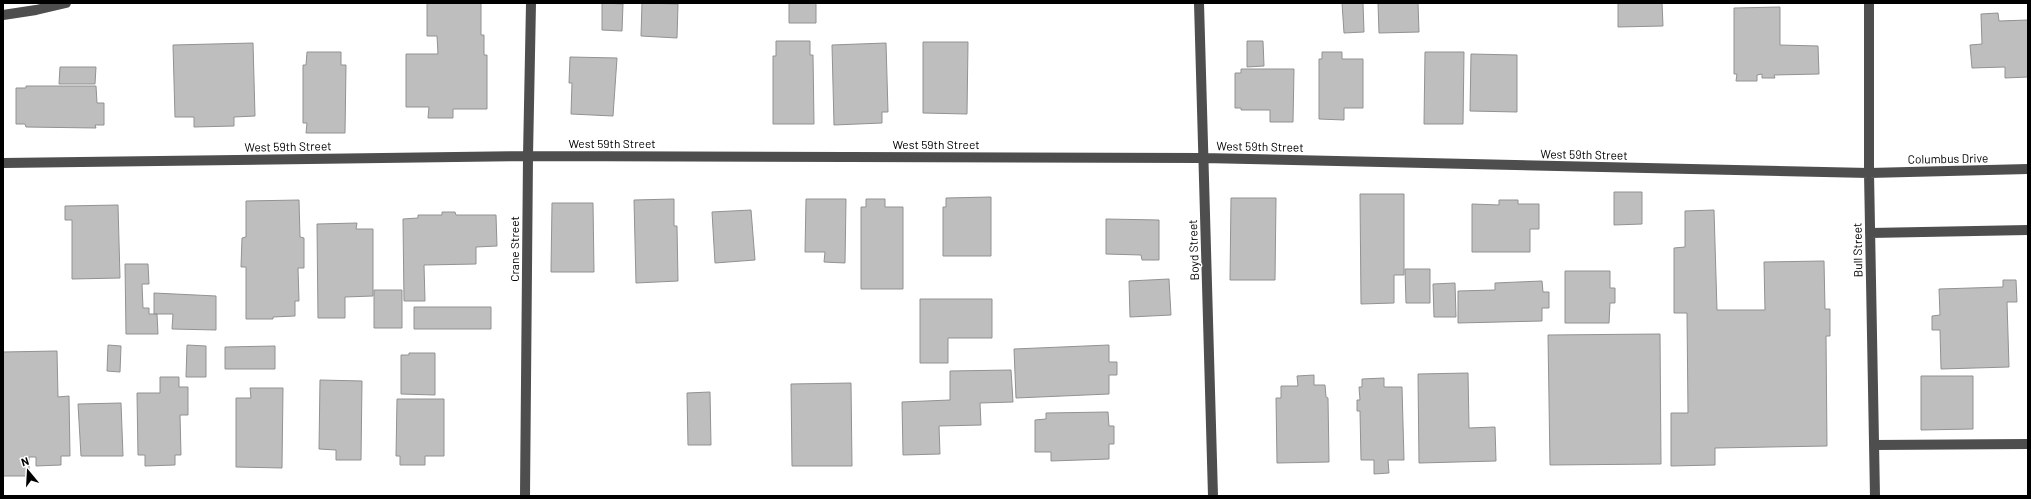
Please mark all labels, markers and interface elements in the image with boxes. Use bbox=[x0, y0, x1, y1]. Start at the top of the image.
street label: West 59th Street bbox=[568, 136, 656, 150]
street label: West 59th Street bbox=[892, 137, 980, 151]
street label: West 59th Street bbox=[244, 138, 332, 154]
street label: West 59th Street bbox=[1216, 138, 1304, 154]
street label: West 59th Street bbox=[1540, 146, 1628, 162]
street label: Columbus Drive bbox=[1907, 150, 1989, 166]
street label: Crane Street bbox=[507, 216, 521, 282]
street label: Boyd Street bbox=[1185, 219, 1201, 281]
street label: Bull Street bbox=[1850, 223, 1864, 277]
north arrow bbox=[8, 451, 48, 491]
text: N bbox=[19, 454, 30, 468]

